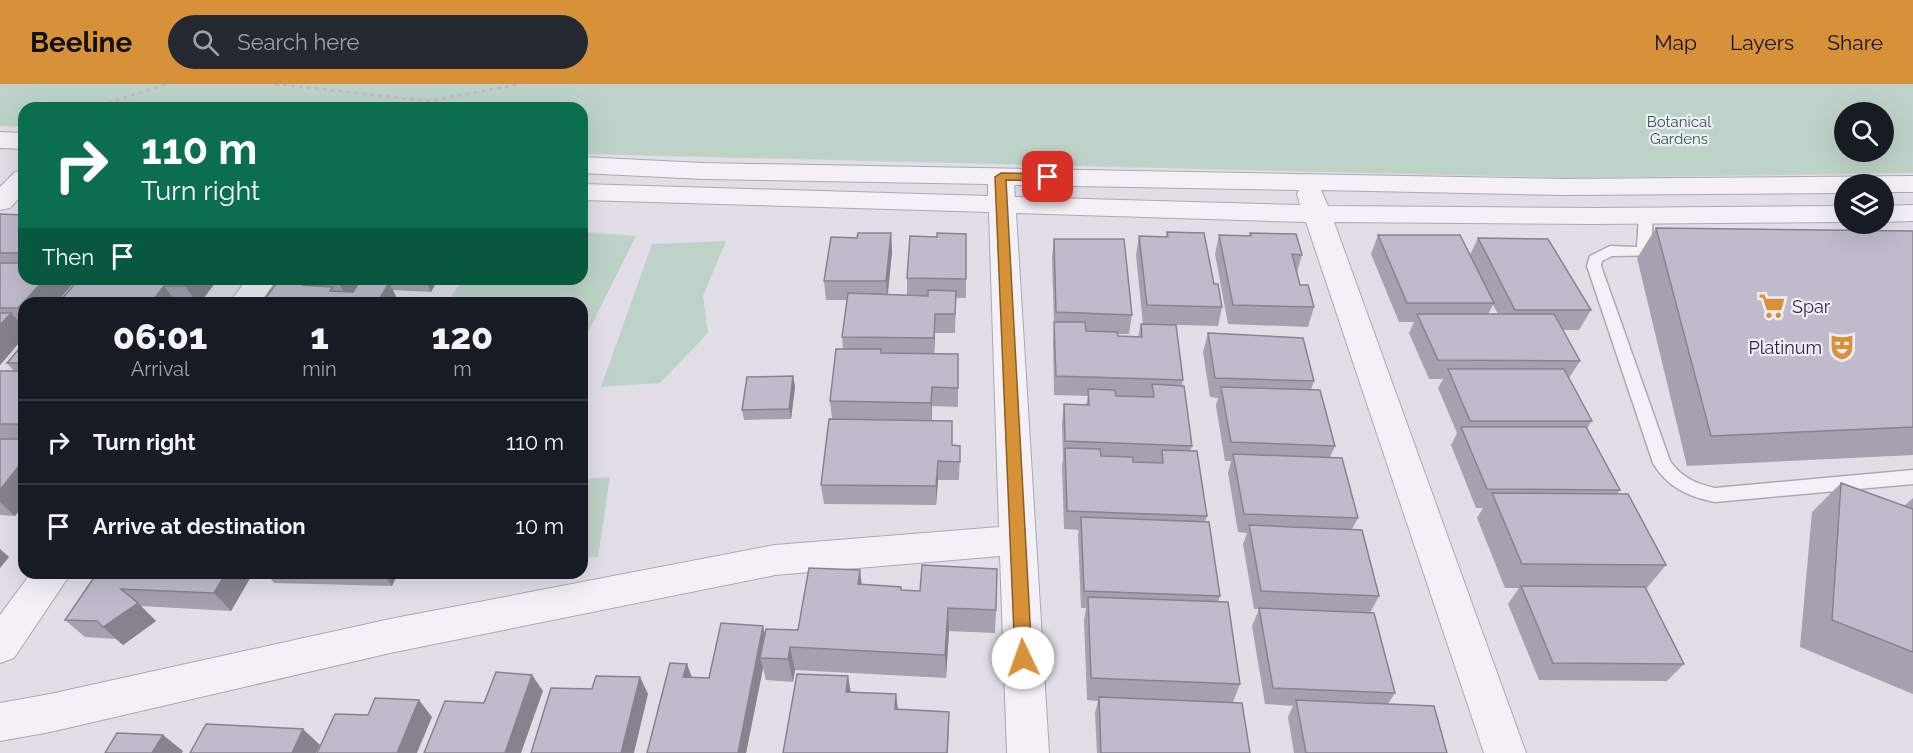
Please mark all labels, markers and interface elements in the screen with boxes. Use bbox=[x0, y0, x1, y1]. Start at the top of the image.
search box bbox=[168, 15, 588, 69]
text: Beeline bbox=[30, 26, 132, 59]
icon: search bbox=[189, 26, 222, 59]
text: Search here bbox=[237, 29, 359, 55]
text: Map bbox=[1654, 30, 1697, 55]
text: Layers bbox=[1730, 30, 1794, 55]
text: Share bbox=[1827, 30, 1883, 55]
map controls bbox=[1834, 102, 1894, 234]
button: search bbox=[1834, 102, 1894, 162]
park label: Botanical Gardens bbox=[1647, 113, 1712, 148]
text: 110 m bbox=[141, 125, 257, 174]
icon: right bbox=[42, 126, 120, 204]
pin bbox=[1022, 151, 1073, 202]
icon: arrive bbox=[1031, 160, 1064, 193]
button: layers bbox=[1834, 174, 1894, 234]
text: Turn right bbox=[141, 175, 260, 206]
icon: arrive bbox=[106, 240, 139, 273]
text: Then bbox=[42, 244, 94, 270]
supermarket icon: Spar bbox=[1757, 291, 1787, 321]
place label: Spar bbox=[1792, 296, 1831, 317]
text: 06:01 bbox=[113, 315, 207, 357]
text: 1 bbox=[310, 315, 329, 357]
text: 120 bbox=[432, 315, 493, 357]
theatre icon: Platinum bbox=[1827, 332, 1857, 362]
place label: Platinum bbox=[1748, 337, 1822, 358]
text: Arrival bbox=[131, 357, 189, 381]
text: min bbox=[302, 357, 337, 381]
text: m bbox=[453, 357, 472, 381]
icon: right bbox=[42, 426, 75, 459]
text: Turn right bbox=[93, 429, 196, 455]
text: 110 m bbox=[506, 429, 564, 455]
icon: arrive bbox=[42, 510, 75, 543]
text: Arrive at destination bbox=[93, 513, 306, 539]
text: 10 m bbox=[515, 513, 564, 539]
position arrow bbox=[991, 626, 1055, 690]

